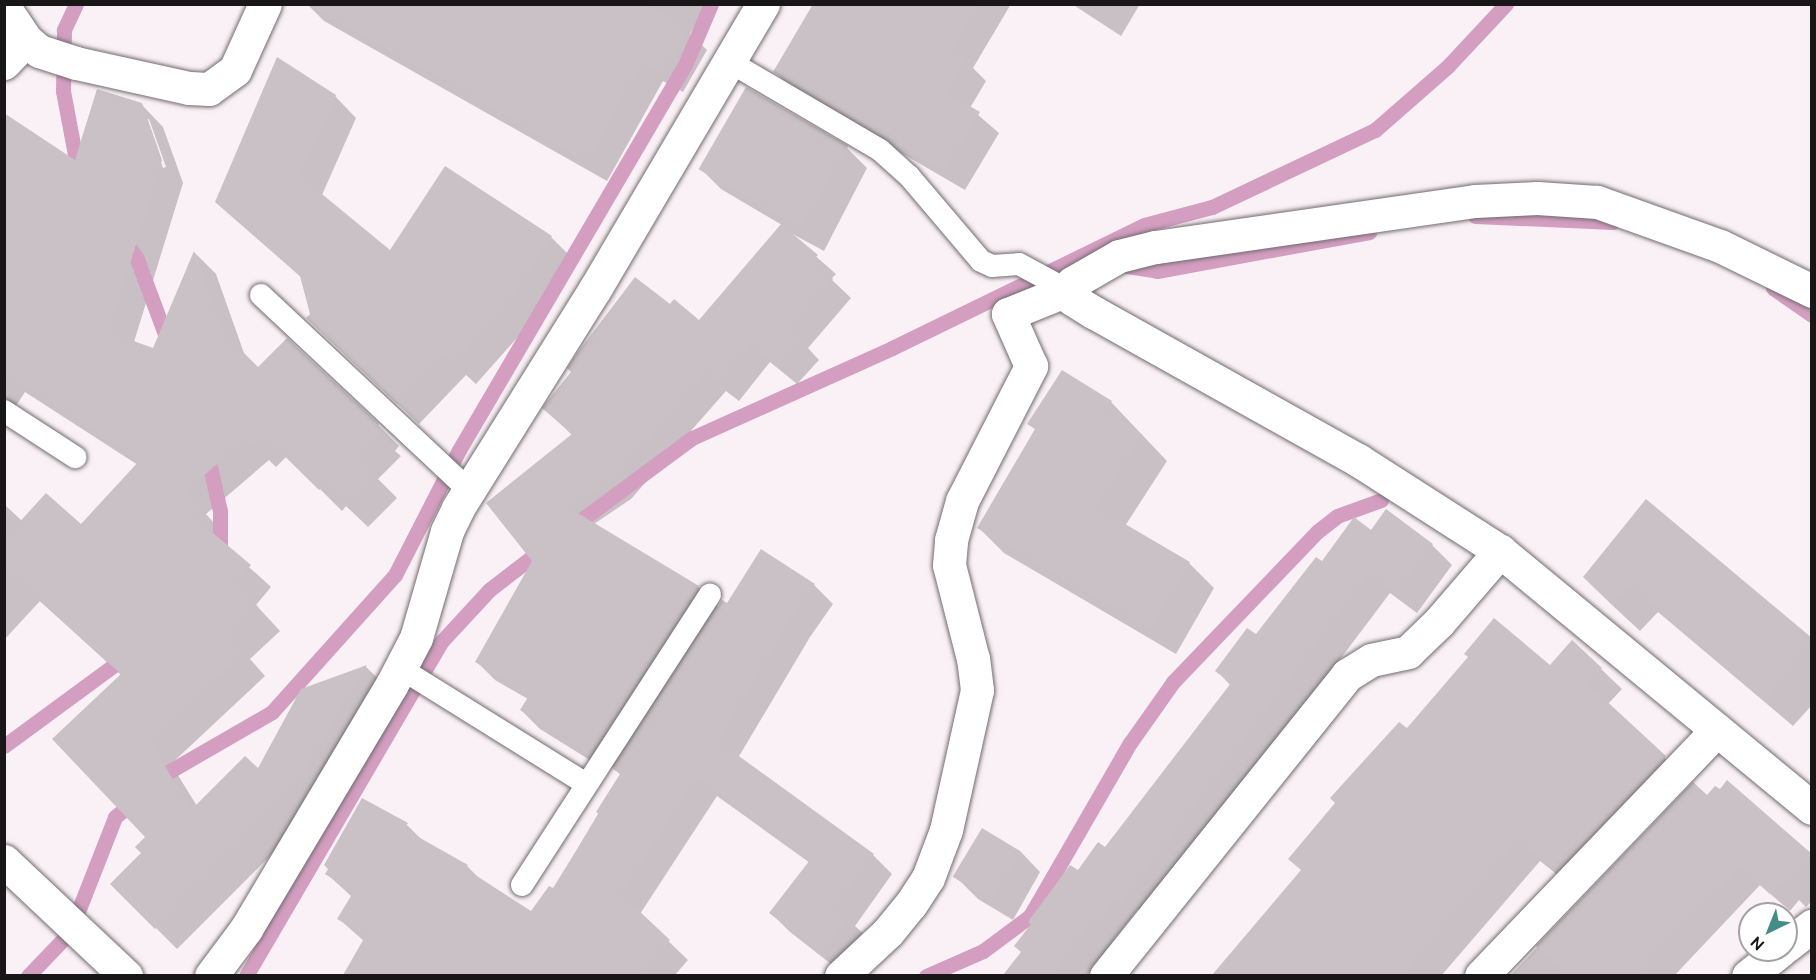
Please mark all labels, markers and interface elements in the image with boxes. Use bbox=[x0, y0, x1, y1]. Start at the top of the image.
north arrow bbox=[1738, 902, 1798, 962]
text: N bbox=[1747, 933, 1768, 954]

